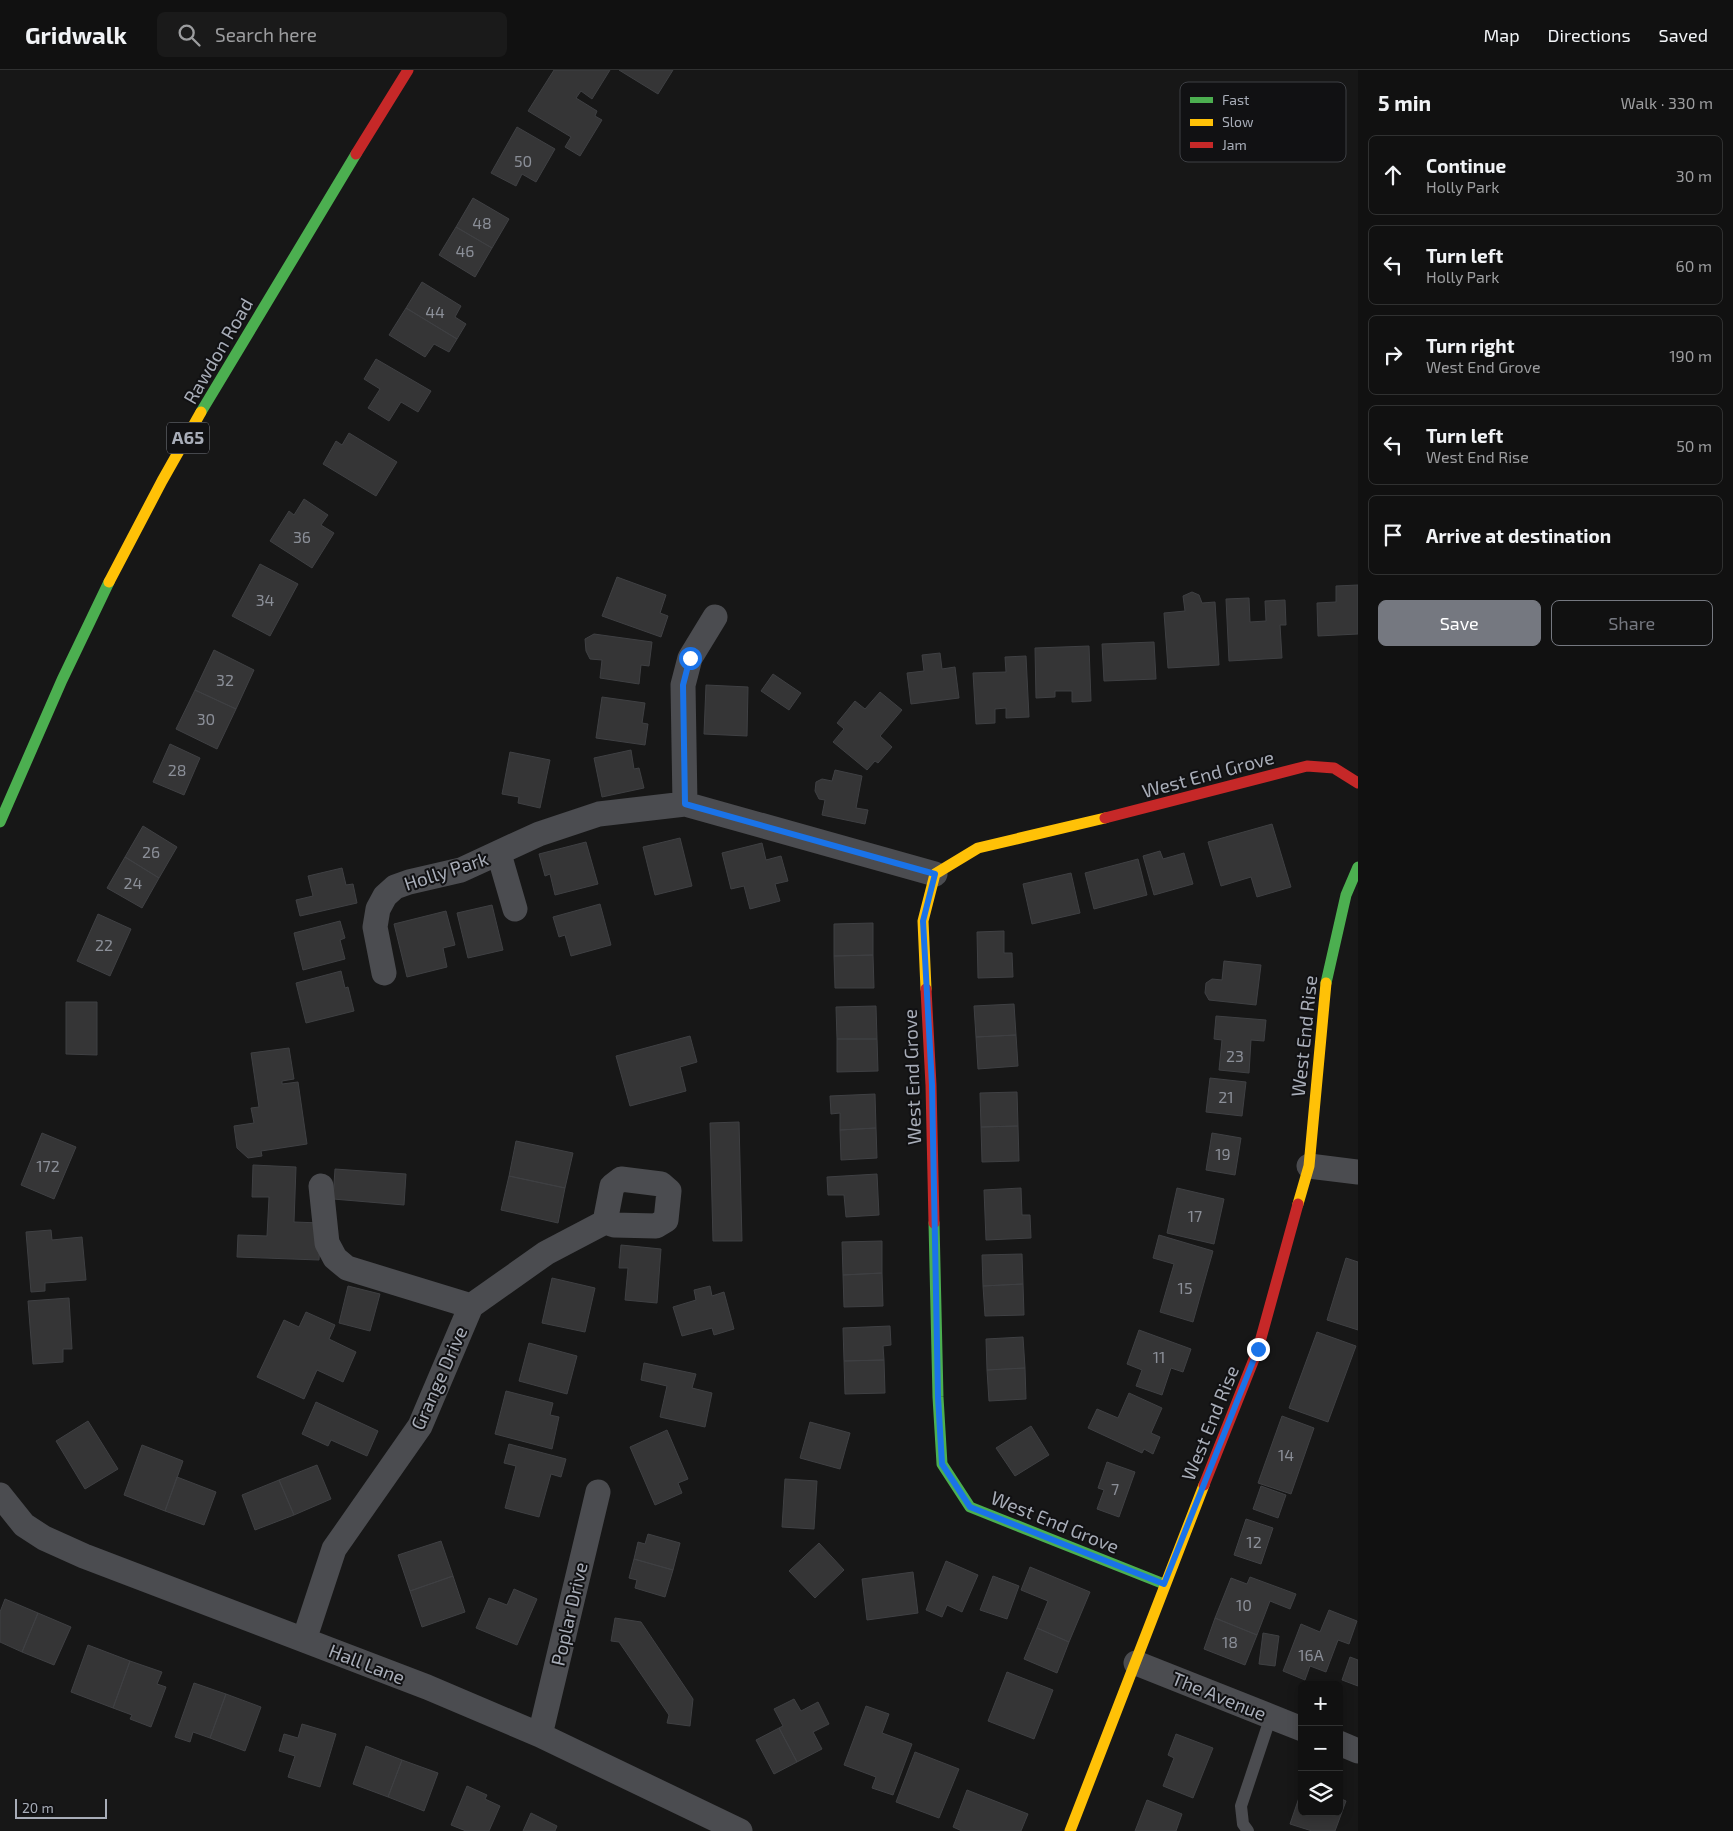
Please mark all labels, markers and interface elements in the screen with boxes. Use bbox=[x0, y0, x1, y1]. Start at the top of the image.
search box bbox=[157, 12, 507, 57]
text: Gridwalk bbox=[25, 20, 127, 49]
icon: search bbox=[175, 21, 203, 49]
text: Search here bbox=[215, 23, 317, 46]
text: Map bbox=[1483, 24, 1520, 46]
text: Directions bbox=[1548, 24, 1631, 46]
text: Saved bbox=[1659, 24, 1708, 46]
legend bbox=[1180, 82, 1346, 162]
text: 5 min bbox=[1378, 90, 1431, 115]
text: Fast bbox=[1222, 91, 1249, 108]
text: Walk · 330 m bbox=[1621, 93, 1713, 112]
text: Slow bbox=[1222, 113, 1254, 130]
text: Jam bbox=[1222, 136, 1247, 153]
house number: 50 bbox=[514, 151, 532, 170]
text: Continue bbox=[1426, 154, 1506, 177]
icon: ahead bbox=[1379, 161, 1407, 189]
text: 30 m bbox=[1676, 166, 1712, 185]
text: Holly Park bbox=[1426, 177, 1499, 196]
house number: 48 bbox=[472, 213, 492, 232]
house number: 46 bbox=[456, 241, 475, 260]
text: Turn left bbox=[1426, 244, 1503, 267]
icon: left bbox=[1379, 251, 1407, 279]
text: 60 m bbox=[1676, 256, 1712, 275]
text: Holly Park bbox=[1426, 267, 1499, 286]
street label: Rawdon Road bbox=[178, 294, 257, 408]
house number: 44 bbox=[425, 302, 445, 321]
text: Turn right bbox=[1426, 334, 1514, 357]
icon: right bbox=[1379, 341, 1407, 369]
text: 190 m bbox=[1669, 346, 1712, 365]
text: West End Grove bbox=[1426, 357, 1540, 376]
road number: A65 bbox=[167, 422, 209, 453]
text: Turn left bbox=[1426, 424, 1503, 447]
icon: left bbox=[1379, 431, 1407, 459]
text: 50 m bbox=[1676, 436, 1712, 455]
text: West End Rise bbox=[1426, 447, 1529, 466]
icon: arrive bbox=[1379, 521, 1407, 549]
text: Arrive at destination bbox=[1426, 524, 1611, 547]
house number: 36 bbox=[293, 527, 311, 546]
house number: 34 bbox=[256, 590, 275, 609]
button: Save bbox=[1378, 600, 1541, 646]
button: Share bbox=[1551, 600, 1713, 646]
route start bbox=[679, 647, 702, 670]
house number: 32 bbox=[216, 670, 234, 689]
house number: 30 bbox=[197, 709, 215, 728]
street label: West End Grove bbox=[1139, 745, 1277, 802]
house number: 28 bbox=[168, 760, 186, 779]
house number: 26 bbox=[142, 842, 160, 861]
street label: Holly Park bbox=[401, 846, 491, 895]
house number: 24 bbox=[124, 873, 143, 892]
house number: 22 bbox=[95, 935, 113, 954]
street label: West End Rise bbox=[1286, 974, 1321, 1098]
street label: West End Grove bbox=[898, 1009, 925, 1145]
house number: 23 bbox=[1226, 1046, 1244, 1065]
house number: 21 bbox=[1218, 1087, 1234, 1106]
house number: 19 bbox=[1215, 1144, 1231, 1163]
house number: 172 bbox=[36, 1156, 60, 1175]
house number: 17 bbox=[1188, 1206, 1202, 1225]
house number: 15 bbox=[1178, 1278, 1192, 1297]
street label: Grange Drive bbox=[405, 1322, 472, 1433]
route end bbox=[1247, 1338, 1270, 1361]
house number: 11 bbox=[1153, 1347, 1165, 1366]
street label: West End Rise bbox=[1176, 1362, 1243, 1484]
house number: 14 bbox=[1278, 1445, 1294, 1464]
house number: 7 bbox=[1111, 1479, 1119, 1498]
street label: West End Grove bbox=[988, 1485, 1123, 1558]
house number: 12 bbox=[1246, 1532, 1262, 1551]
street label: Poplar Drive bbox=[545, 1560, 592, 1668]
house number: 10 bbox=[1236, 1595, 1252, 1614]
house number: 18 bbox=[1222, 1632, 1238, 1651]
street label: Hall Lane bbox=[326, 1639, 408, 1689]
house number: 16A bbox=[1298, 1645, 1324, 1664]
street label: The Avenue bbox=[1169, 1666, 1270, 1725]
map controls bbox=[1298, 1681, 1343, 1816]
button: + bbox=[1298, 1681, 1343, 1726]
button: − bbox=[1298, 1726, 1343, 1771]
button: layers bbox=[1298, 1771, 1343, 1816]
scale bar bbox=[15, 1796, 108, 1819]
text: 20 m bbox=[22, 1799, 54, 1816]

